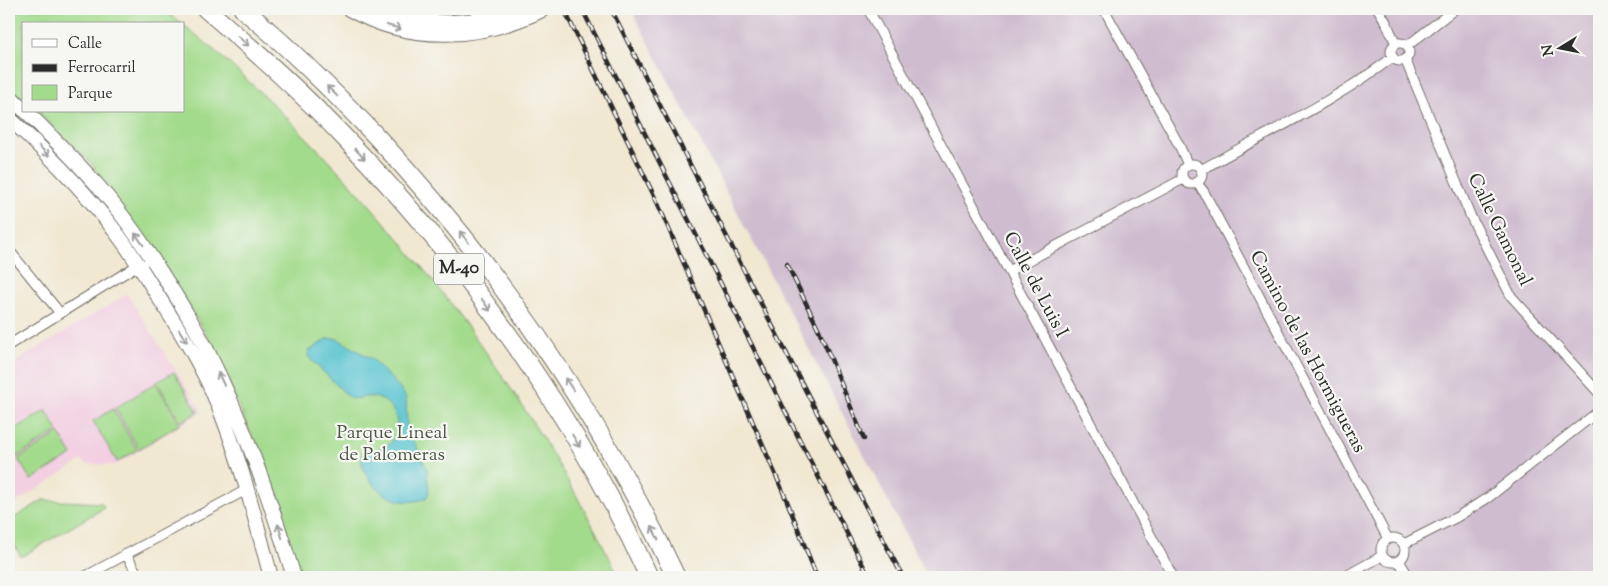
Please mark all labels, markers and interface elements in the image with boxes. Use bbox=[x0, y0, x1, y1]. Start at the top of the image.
legend bbox=[22, 22, 185, 112]
north arrow bbox=[1536, 22, 1586, 72]
one-way arrow bbox=[385, 23, 401, 32]
text: Calle bbox=[68, 34, 102, 55]
one-way arrow bbox=[237, 35, 250, 46]
text: N bbox=[1538, 43, 1560, 57]
text: Ferrocarril bbox=[68, 58, 136, 79]
text: Parque bbox=[68, 84, 112, 105]
one-way arrow bbox=[326, 85, 338, 97]
one-way arrow bbox=[38, 145, 51, 157]
one-way arrow bbox=[354, 147, 366, 160]
street label: Calle Gamonal bbox=[1460, 169, 1538, 291]
street label: Calle de Luis I bbox=[996, 227, 1074, 343]
one-way arrow bbox=[459, 231, 470, 244]
one-way arrow bbox=[134, 232, 144, 246]
street label: Camino de las Hormigueras bbox=[1242, 246, 1372, 458]
road number: M-40 bbox=[434, 253, 484, 284]
one-way arrow bbox=[481, 298, 491, 312]
one-way arrow bbox=[178, 328, 188, 342]
one-way arrow bbox=[215, 372, 225, 387]
one-way arrow bbox=[564, 377, 574, 391]
park label: Parque Lineal de Palomeras bbox=[336, 420, 448, 469]
one-way arrow bbox=[572, 433, 582, 447]
one-way arrow bbox=[274, 523, 284, 539]
one-way arrow bbox=[650, 526, 660, 541]

